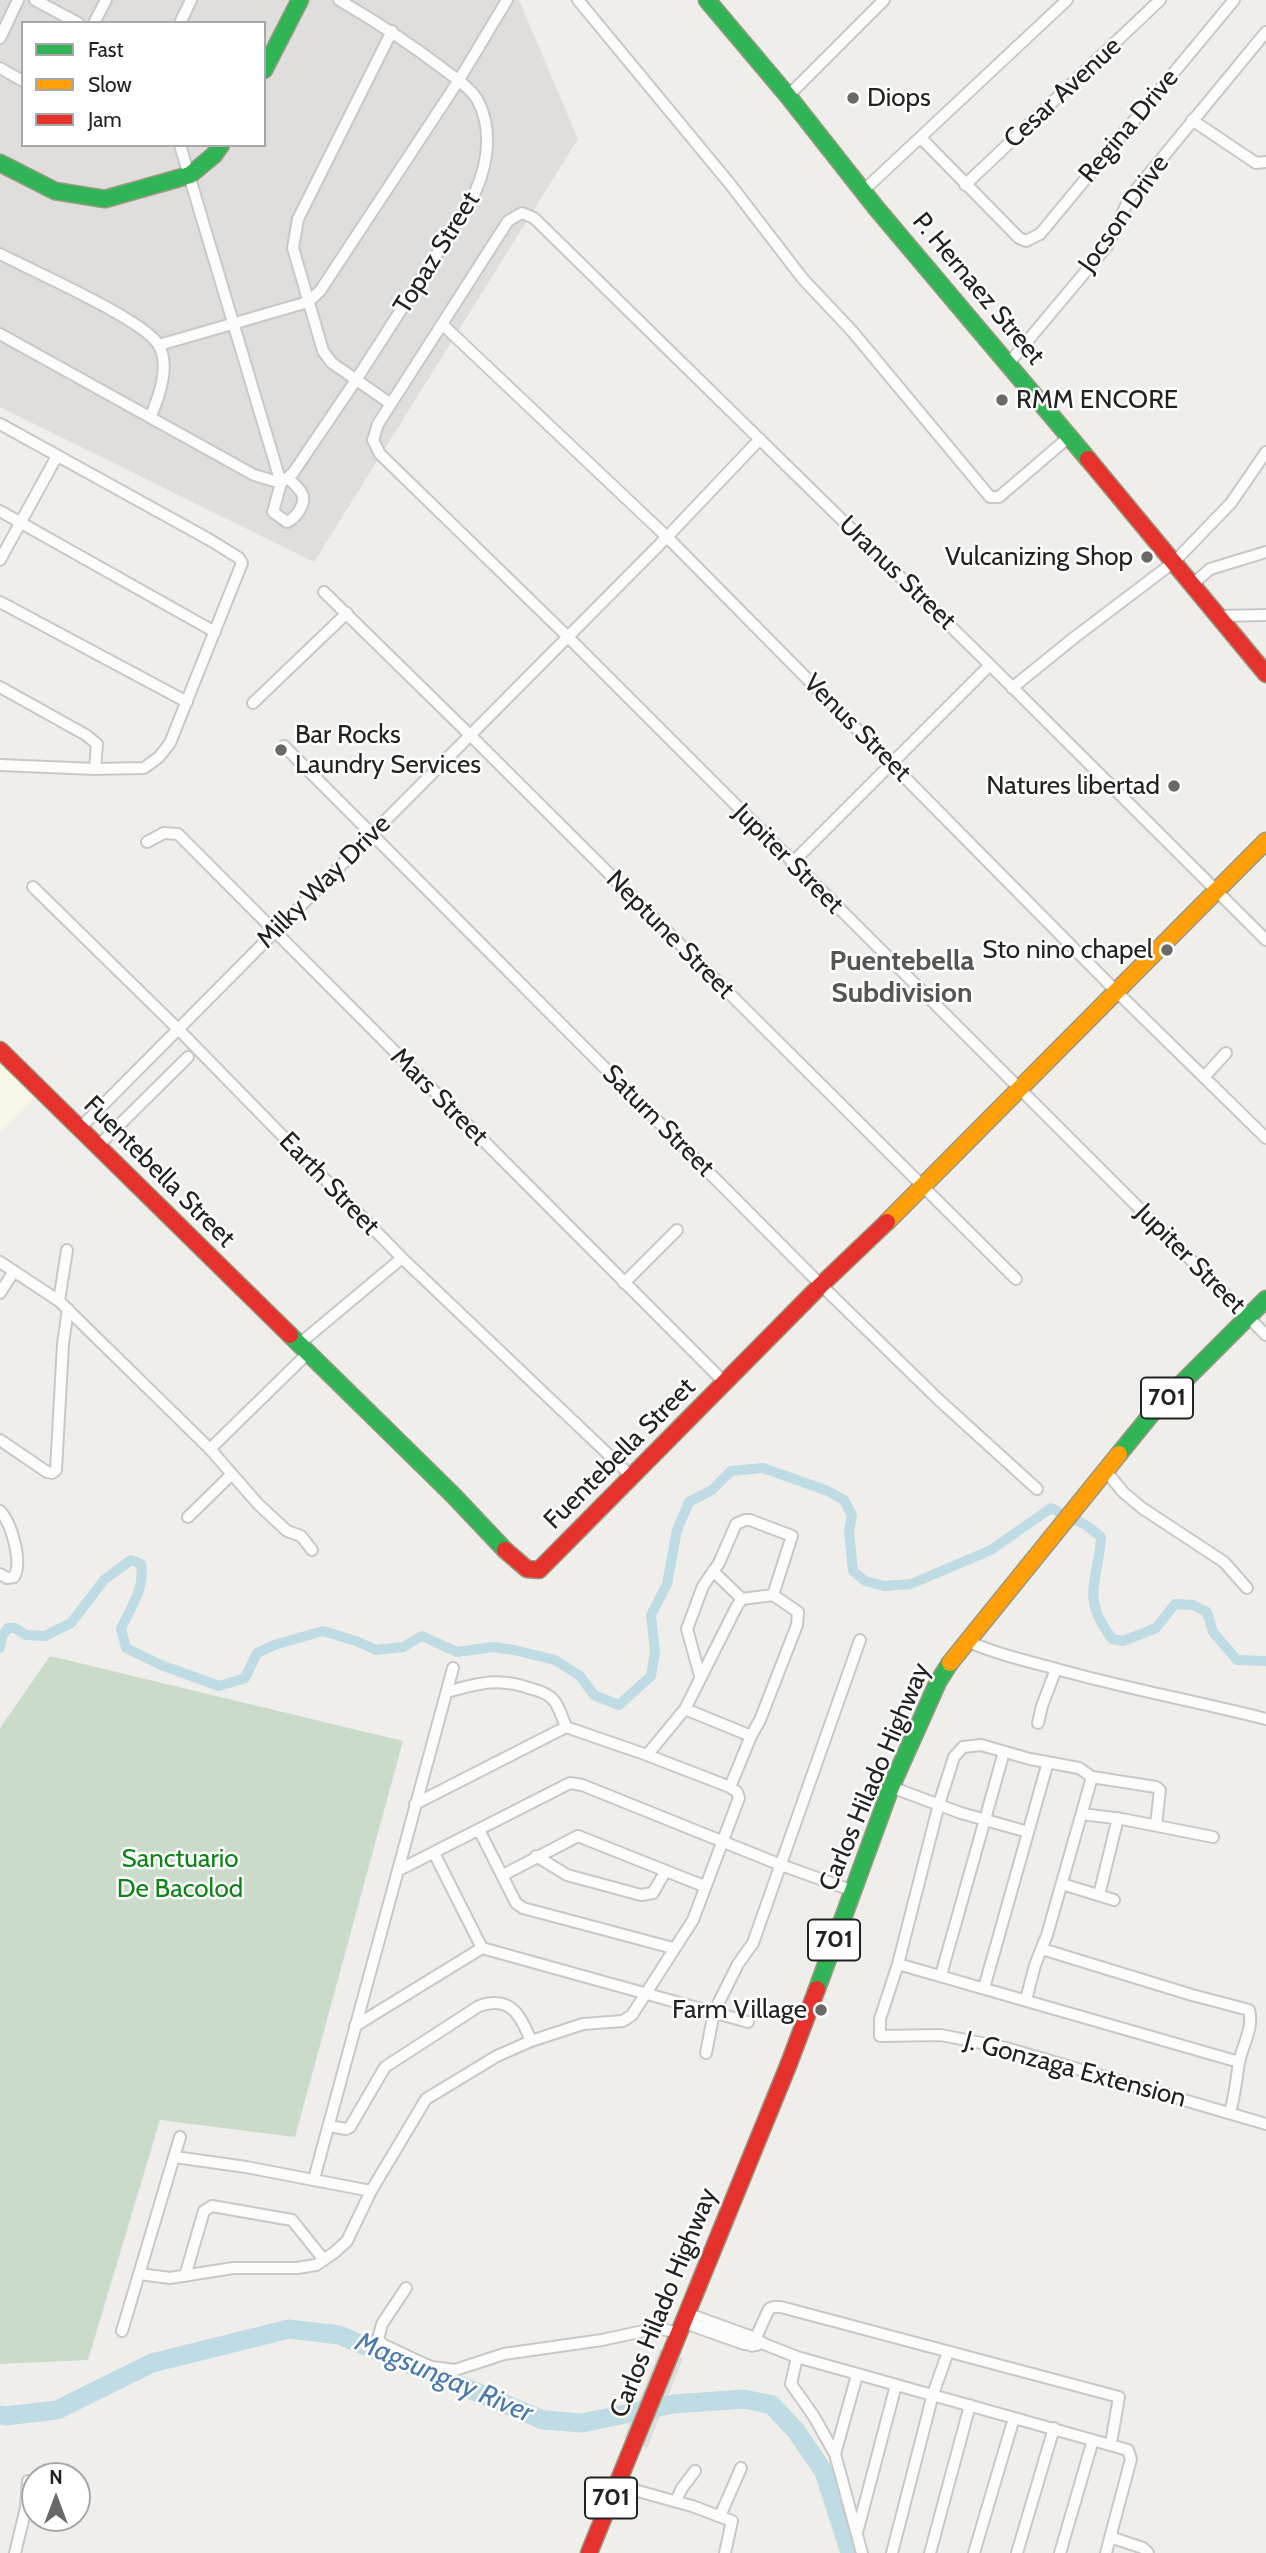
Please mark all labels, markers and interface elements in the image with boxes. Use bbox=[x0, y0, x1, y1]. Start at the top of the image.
legend bbox=[21, 21, 266, 147]
street label: Cesar Avenue bbox=[998, 31, 1128, 155]
text: Fast bbox=[88, 37, 124, 62]
street label: Regina Drive bbox=[1072, 63, 1186, 189]
text: Slow bbox=[88, 72, 132, 97]
place label: Diops bbox=[867, 82, 931, 114]
marker: Diops bbox=[845, 90, 861, 106]
text: Jam bbox=[88, 107, 122, 132]
street label: Jocson Drive bbox=[1072, 149, 1176, 279]
street label: Topaz Street bbox=[387, 186, 487, 320]
street label: P. Hernaez Street bbox=[905, 207, 1051, 371]
place label: RMM ENCORE bbox=[1016, 384, 1178, 416]
marker: RMM ENCORE bbox=[994, 392, 1010, 408]
street label: Uranus Street bbox=[832, 510, 962, 636]
place label: Vulcanizing Shop bbox=[945, 541, 1133, 573]
marker: Vulcanizing Shop bbox=[1139, 549, 1155, 565]
street label: Venus Street bbox=[797, 668, 917, 788]
place label: Bar Rocks Laundry Services bbox=[295, 719, 481, 780]
marker: Bar Rocks Laundry Services bbox=[273, 742, 289, 758]
place label: Natures libertad bbox=[986, 770, 1160, 802]
marker: Natures libertad bbox=[1166, 778, 1182, 794]
street label: Jupiter Street bbox=[726, 797, 850, 921]
street label: Milky Way Drive bbox=[251, 809, 397, 955]
street label: Neptune Street bbox=[599, 864, 741, 1006]
place label: Sto nino chapel bbox=[982, 934, 1153, 966]
marker: Sto nino chapel bbox=[1159, 942, 1175, 958]
district label: Puentebella Subdivision bbox=[830, 945, 974, 1011]
street label: Mars Street bbox=[384, 1042, 494, 1152]
street label: Saturn Street bbox=[596, 1059, 720, 1183]
street label: Fuentebella Street bbox=[77, 1090, 241, 1254]
street label: Earth Street bbox=[272, 1126, 386, 1242]
street label: Jupiter Street bbox=[1128, 1197, 1252, 1321]
street label: Fuentebella Street bbox=[538, 1372, 702, 1536]
road number: 701 bbox=[1141, 1378, 1193, 1418]
street label: Carlos Hilado Highway bbox=[813, 1658, 937, 1896]
park label: Sanctuario De Bacolod bbox=[117, 1843, 243, 1904]
road number: 701 bbox=[808, 1920, 860, 1961]
place label: Farm Village bbox=[672, 1994, 807, 2026]
marker: Farm Village bbox=[813, 2002, 829, 2018]
street label: J. Gonzaga Extension bbox=[961, 2025, 1189, 2115]
street label: Carlos Hilado Highway bbox=[604, 2184, 724, 2422]
water label: Magsungay River bbox=[350, 2326, 538, 2430]
north arrow bbox=[21, 2462, 91, 2532]
text: N bbox=[49, 2466, 63, 2489]
road number: 701 bbox=[585, 2477, 637, 2518]

